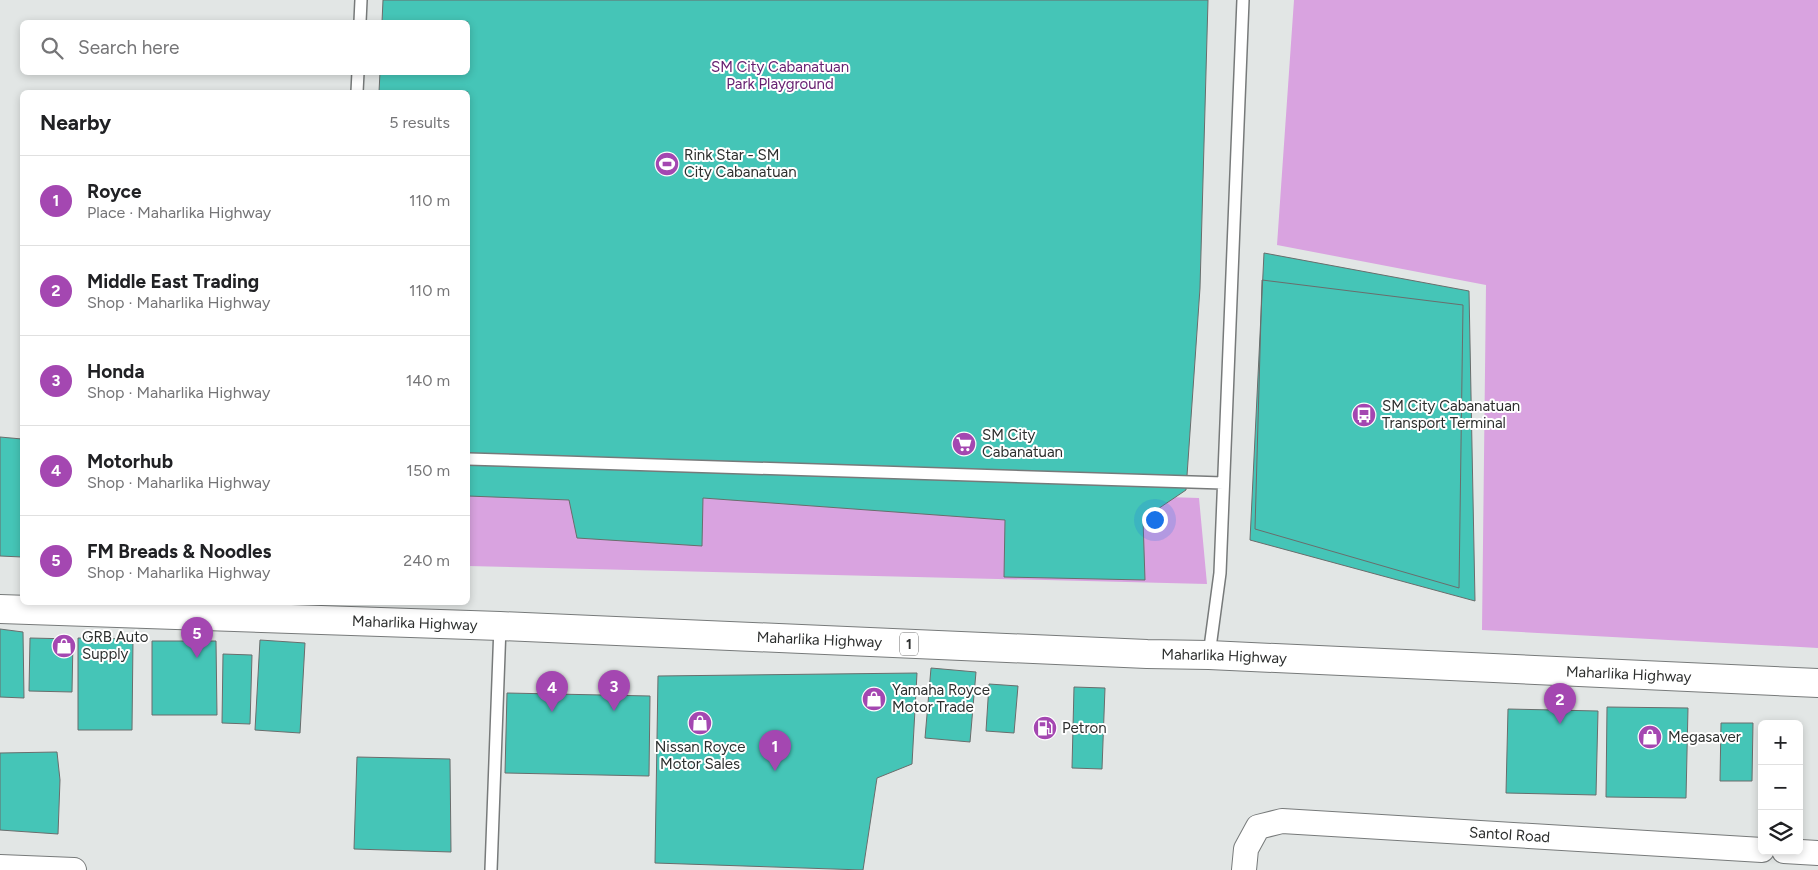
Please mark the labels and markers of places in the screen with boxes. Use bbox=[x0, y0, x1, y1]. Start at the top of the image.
place label: Rink Star - SM City Cabanatuan bbox=[684, 146, 797, 181]
sports icon: Rink Star - SM City Cabanatuan bbox=[654, 151, 680, 177]
place label: SM City Cabanatuan Transport Terminal bbox=[1382, 397, 1520, 432]
bus stop icon: SM City Cabanatuan Transport Terminal bbox=[1351, 402, 1377, 428]
place label: SM City Cabanatuan bbox=[982, 426, 1063, 461]
supermarket icon: SM City Cabanatuan bbox=[951, 431, 977, 457]
pin: 5 bbox=[181, 617, 213, 658]
place label: GRB Auto Supply bbox=[82, 628, 149, 663]
shop icon: GRB Auto Supply bbox=[51, 633, 77, 659]
pin: 3 bbox=[598, 670, 630, 711]
pin: 4 bbox=[536, 671, 568, 712]
place label: Yamaha Royce Motor Trade bbox=[892, 681, 990, 716]
pin: 2 bbox=[1544, 683, 1576, 724]
shop icon: Yamaha Royce Motor Trade bbox=[861, 686, 887, 712]
shop icon: Nissan Royce Motor Sales bbox=[687, 710, 713, 736]
fuel station icon: Petron bbox=[1032, 715, 1058, 741]
place label: Petron bbox=[1062, 719, 1107, 737]
shop icon: Megasaver bbox=[1637, 724, 1663, 750]
place label: Megasaver bbox=[1668, 728, 1741, 746]
pin: 1 bbox=[759, 730, 791, 771]
place label: Nissan Royce Motor Sales bbox=[655, 738, 745, 773]

